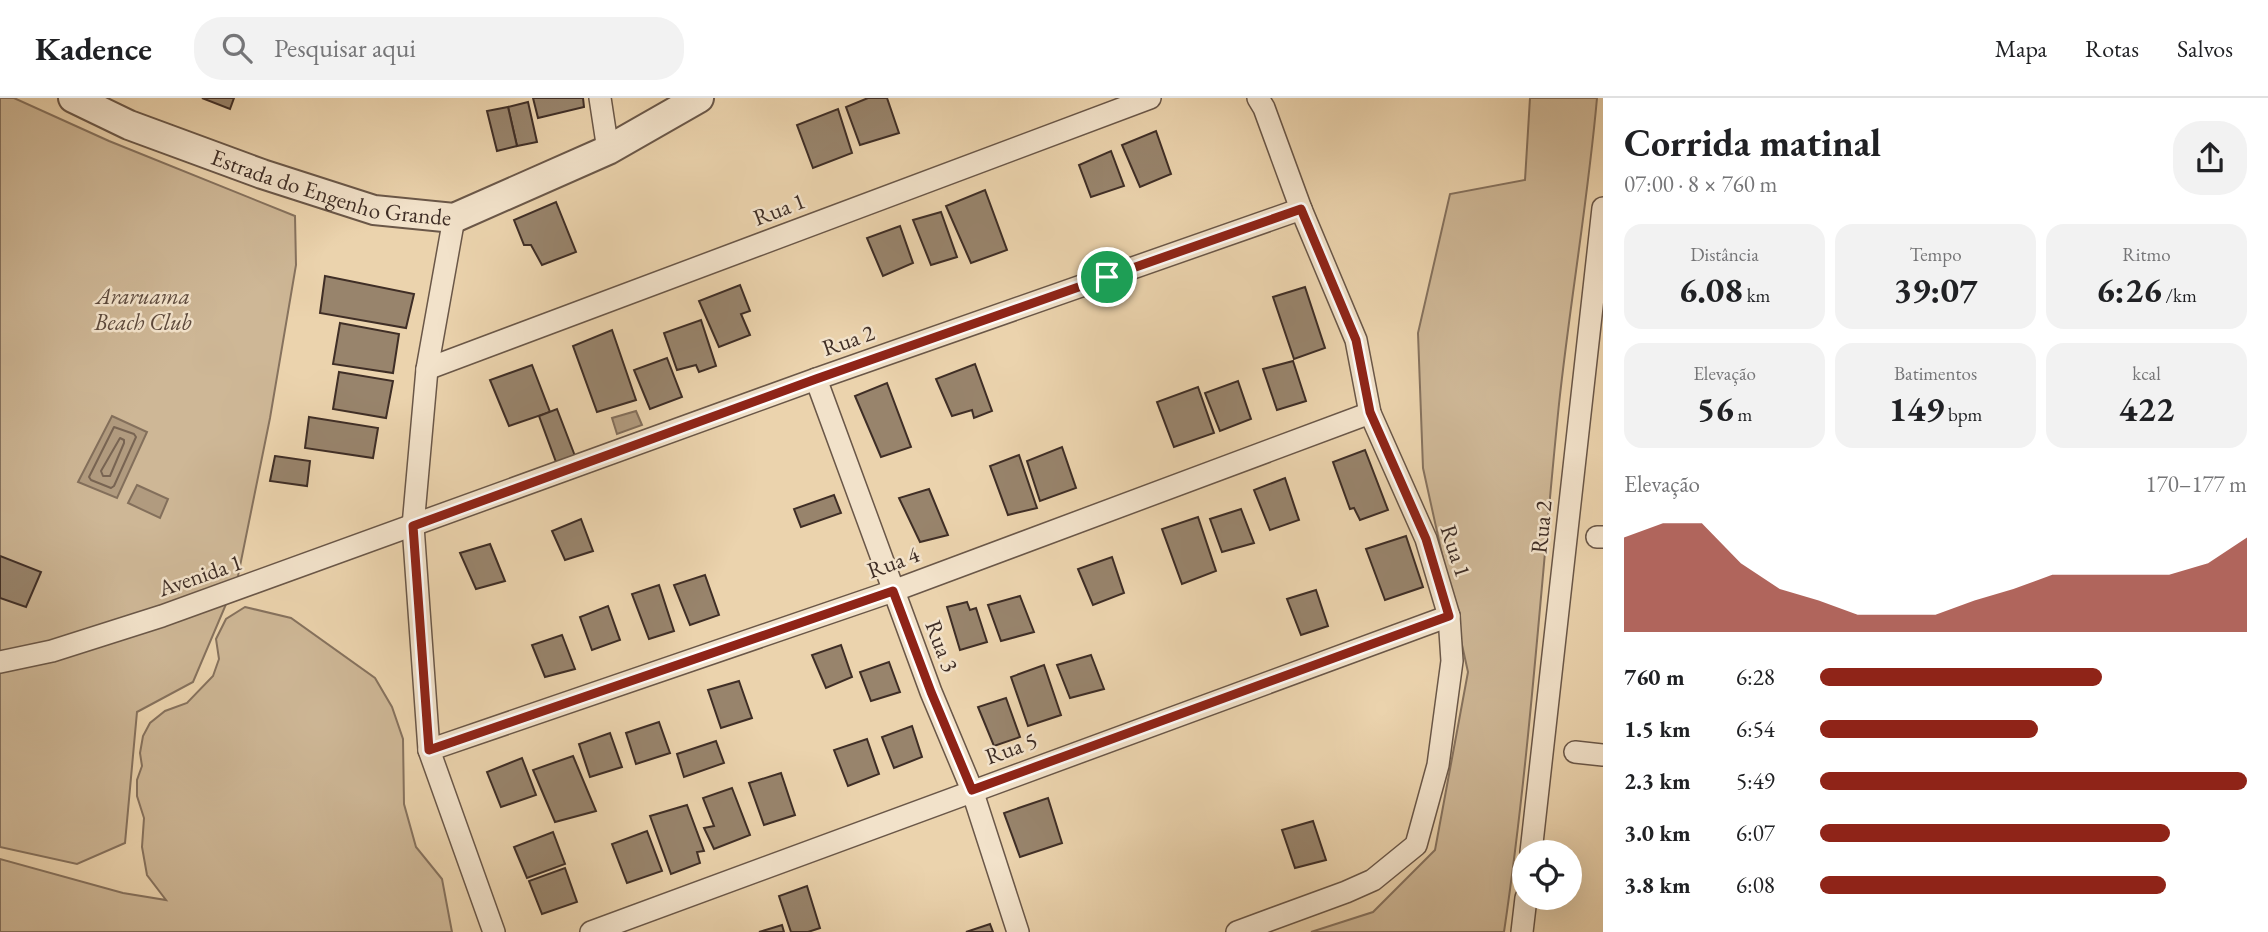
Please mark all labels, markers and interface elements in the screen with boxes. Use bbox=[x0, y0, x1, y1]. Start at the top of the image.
search box bbox=[194, 17, 684, 80]
text: Kadence bbox=[35, 27, 152, 70]
icon: search bbox=[218, 29, 256, 67]
text: Pesquisar aqui bbox=[274, 31, 416, 65]
text: Mapa bbox=[1995, 33, 2047, 64]
text: Rotas bbox=[2085, 33, 2139, 64]
text: Salvos bbox=[2177, 33, 2233, 64]
text: Corrida matinal bbox=[1624, 118, 1881, 167]
button: share bbox=[2173, 121, 2247, 195]
street label: Estrada do Engenho Grande bbox=[207, 142, 453, 233]
text: 07:00 · 8 × 760 m bbox=[1624, 169, 1777, 199]
street label: Rua 1 bbox=[749, 185, 809, 233]
text: Distância bbox=[1690, 242, 1759, 267]
text: Tempo bbox=[1909, 242, 1962, 267]
text: Ritmo bbox=[2122, 242, 2171, 267]
pin bbox=[1077, 247, 1137, 307]
icon: arrive bbox=[1088, 258, 1126, 296]
text: 6.08 bbox=[1679, 267, 1743, 312]
text: 39:07 bbox=[1894, 267, 1977, 312]
text: 6:26 bbox=[2096, 267, 2162, 312]
park label: Araruama Beach Club bbox=[93, 281, 192, 337]
text: km bbox=[1743, 283, 1770, 308]
text: /km bbox=[2162, 283, 2197, 308]
street label: Rua 2 bbox=[818, 317, 878, 363]
text: Elevação bbox=[1693, 361, 1756, 386]
text: Batimentos bbox=[1894, 361, 1977, 386]
text: kcal bbox=[2132, 361, 2161, 386]
text: 56 bbox=[1697, 386, 1734, 431]
text: 149 bbox=[1889, 386, 1944, 431]
text: 422 bbox=[2119, 386, 2174, 431]
text: m bbox=[1734, 402, 1752, 427]
text: bpm bbox=[1944, 402, 1982, 427]
text: Elevação bbox=[1624, 469, 1700, 499]
text: 170–177 m bbox=[2146, 469, 2247, 499]
street label: Rua 2 bbox=[1523, 499, 1559, 555]
street label: Rua 1 bbox=[1433, 521, 1479, 581]
street label: Rua 4 bbox=[863, 538, 924, 585]
street label: Avenida 1 bbox=[153, 547, 246, 604]
street label: Rua 3 bbox=[918, 616, 966, 676]
text: 760 m bbox=[1624, 662, 1685, 692]
text: 6:28 bbox=[1736, 662, 1775, 692]
text: 1.5 km bbox=[1624, 714, 1691, 744]
text: 6:54 bbox=[1736, 714, 1775, 744]
street label: Rua 5 bbox=[981, 725, 1041, 771]
text: 2.3 km bbox=[1624, 766, 1691, 796]
text: 5:49 bbox=[1736, 766, 1775, 796]
text: 3.0 km bbox=[1624, 818, 1691, 848]
text: 6:07 bbox=[1736, 818, 1775, 848]
map controls bbox=[1512, 840, 1582, 910]
button: locate bbox=[1512, 840, 1582, 910]
text: 3.8 km bbox=[1624, 870, 1691, 900]
text: 6:08 bbox=[1736, 870, 1775, 900]

